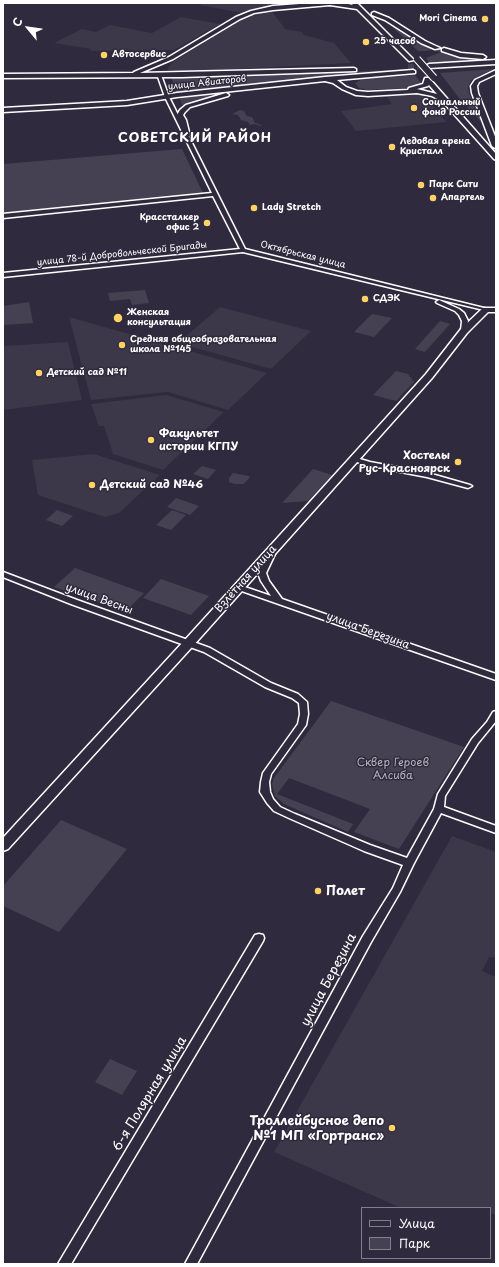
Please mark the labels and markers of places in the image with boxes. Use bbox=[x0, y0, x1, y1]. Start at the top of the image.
place label: Mori Cinema bbox=[419, 14, 477, 24]
marker: Mori Cinema bbox=[480, 14, 490, 24]
marker: 25 часов bbox=[361, 37, 371, 47]
place label: 25 часов bbox=[374, 37, 416, 47]
marker: Автосервис bbox=[99, 50, 109, 60]
place label: Автосервис bbox=[112, 50, 166, 60]
place label: Социальный фонд России bbox=[422, 98, 481, 119]
marker: Социальный фонд России bbox=[409, 103, 419, 113]
place label: Ледовая арена Кристалл bbox=[400, 137, 470, 158]
marker: Ледовая арена Кристалл bbox=[387, 142, 397, 152]
marker: Парк Сити bbox=[416, 180, 426, 190]
place label: Парк Сити bbox=[429, 180, 478, 190]
marker: Апартель bbox=[428, 193, 438, 203]
place label: Апартель bbox=[441, 193, 485, 203]
marker: Lady Stretch bbox=[249, 203, 259, 213]
place label: Lady Stretch bbox=[262, 203, 321, 213]
place label: Крассталкер офис 2 bbox=[140, 213, 199, 234]
marker: Крассталкер офис 2 bbox=[202, 218, 212, 228]
marker: СДЭК bbox=[360, 294, 370, 304]
place label: СДЭК bbox=[373, 294, 400, 304]
place label: Женская консультация bbox=[127, 308, 191, 329]
marker: Женская консультация bbox=[112, 312, 124, 324]
place label: Средняя общеобразовательная школа №145 bbox=[130, 335, 277, 356]
marker: Средняя общеобразовательная школа №145 bbox=[117, 340, 127, 350]
marker: Детский сад №11 bbox=[34, 368, 44, 378]
place label: Детский сад №11 bbox=[47, 368, 127, 378]
place label: Факультет истории КГПУ bbox=[159, 427, 238, 453]
marker: Факультет истории КГПУ bbox=[146, 435, 156, 445]
place label: Хостелы Рус-Красноярск bbox=[359, 449, 450, 475]
marker: Хостелы Рус-Красноярск bbox=[453, 457, 463, 467]
place label: Детский сад №46 bbox=[100, 478, 203, 492]
marker: Детский сад №46 bbox=[87, 480, 97, 490]
place label: Полет bbox=[326, 883, 365, 899]
marker: Полет bbox=[313, 886, 323, 896]
place label: Троллейбусное депо №1 МП «Гортранс» bbox=[249, 1113, 384, 1144]
marker: Троллейбусное депо №1 МП «Гортранс» bbox=[387, 1123, 397, 1133]

